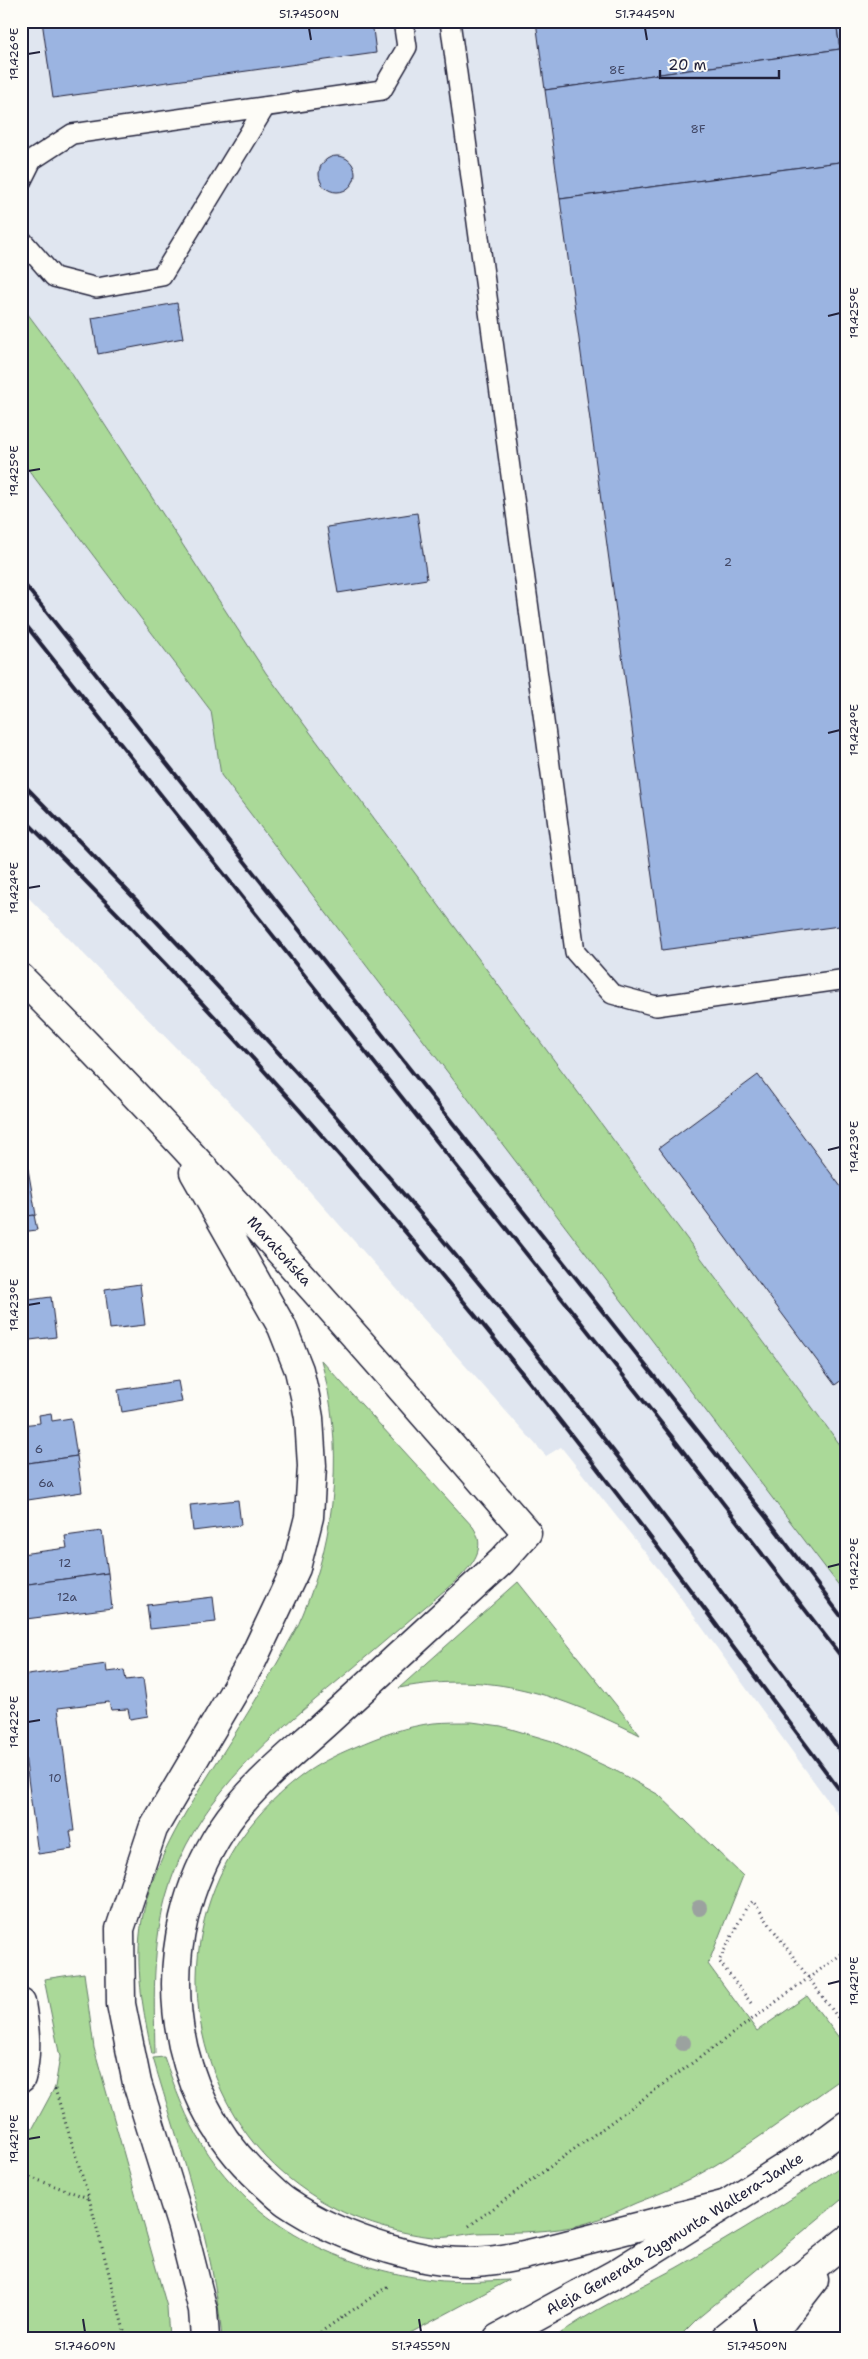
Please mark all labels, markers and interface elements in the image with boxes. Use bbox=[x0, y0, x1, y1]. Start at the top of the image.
text: 51.7450°N bbox=[279, 6, 339, 22]
text: 51.7445°N bbox=[615, 6, 675, 22]
text: 19.426°E bbox=[6, 28, 22, 80]
scale bar bbox=[660, 48, 779, 80]
text: 20 m bbox=[668, 55, 707, 75]
house number: 8E bbox=[609, 62, 625, 78]
house number: 8F bbox=[690, 121, 706, 137]
text: 19.425°E bbox=[846, 287, 862, 339]
text: 19.425°E bbox=[6, 445, 22, 497]
house number: 2 bbox=[724, 554, 732, 570]
text: 19.424°E bbox=[846, 704, 862, 756]
text: 19.424°E bbox=[6, 862, 22, 914]
text: 19.423°E bbox=[846, 1121, 862, 1173]
street label: Maratońska bbox=[243, 1212, 317, 1291]
text: 19.423°E bbox=[6, 1279, 22, 1331]
house number: 6 bbox=[35, 1441, 43, 1457]
house number: 6a bbox=[38, 1475, 54, 1491]
text: 19.422°E bbox=[846, 1538, 862, 1590]
house number: 12 bbox=[59, 1555, 71, 1571]
house number: 12a bbox=[57, 1589, 77, 1605]
text: 19.422°E bbox=[6, 1696, 22, 1748]
house number: 10 bbox=[48, 1770, 62, 1786]
text: 19.421°E bbox=[846, 1957, 862, 2005]
text: 19.421°E bbox=[6, 2115, 22, 2163]
street label: Aleja Generała Zygmunta Waltera-Janke bbox=[542, 2148, 807, 2320]
text: 51.7460°N bbox=[54, 2338, 116, 2354]
text: 51.7455°N bbox=[392, 2338, 450, 2354]
text: 51.7450°N bbox=[727, 2338, 787, 2354]

